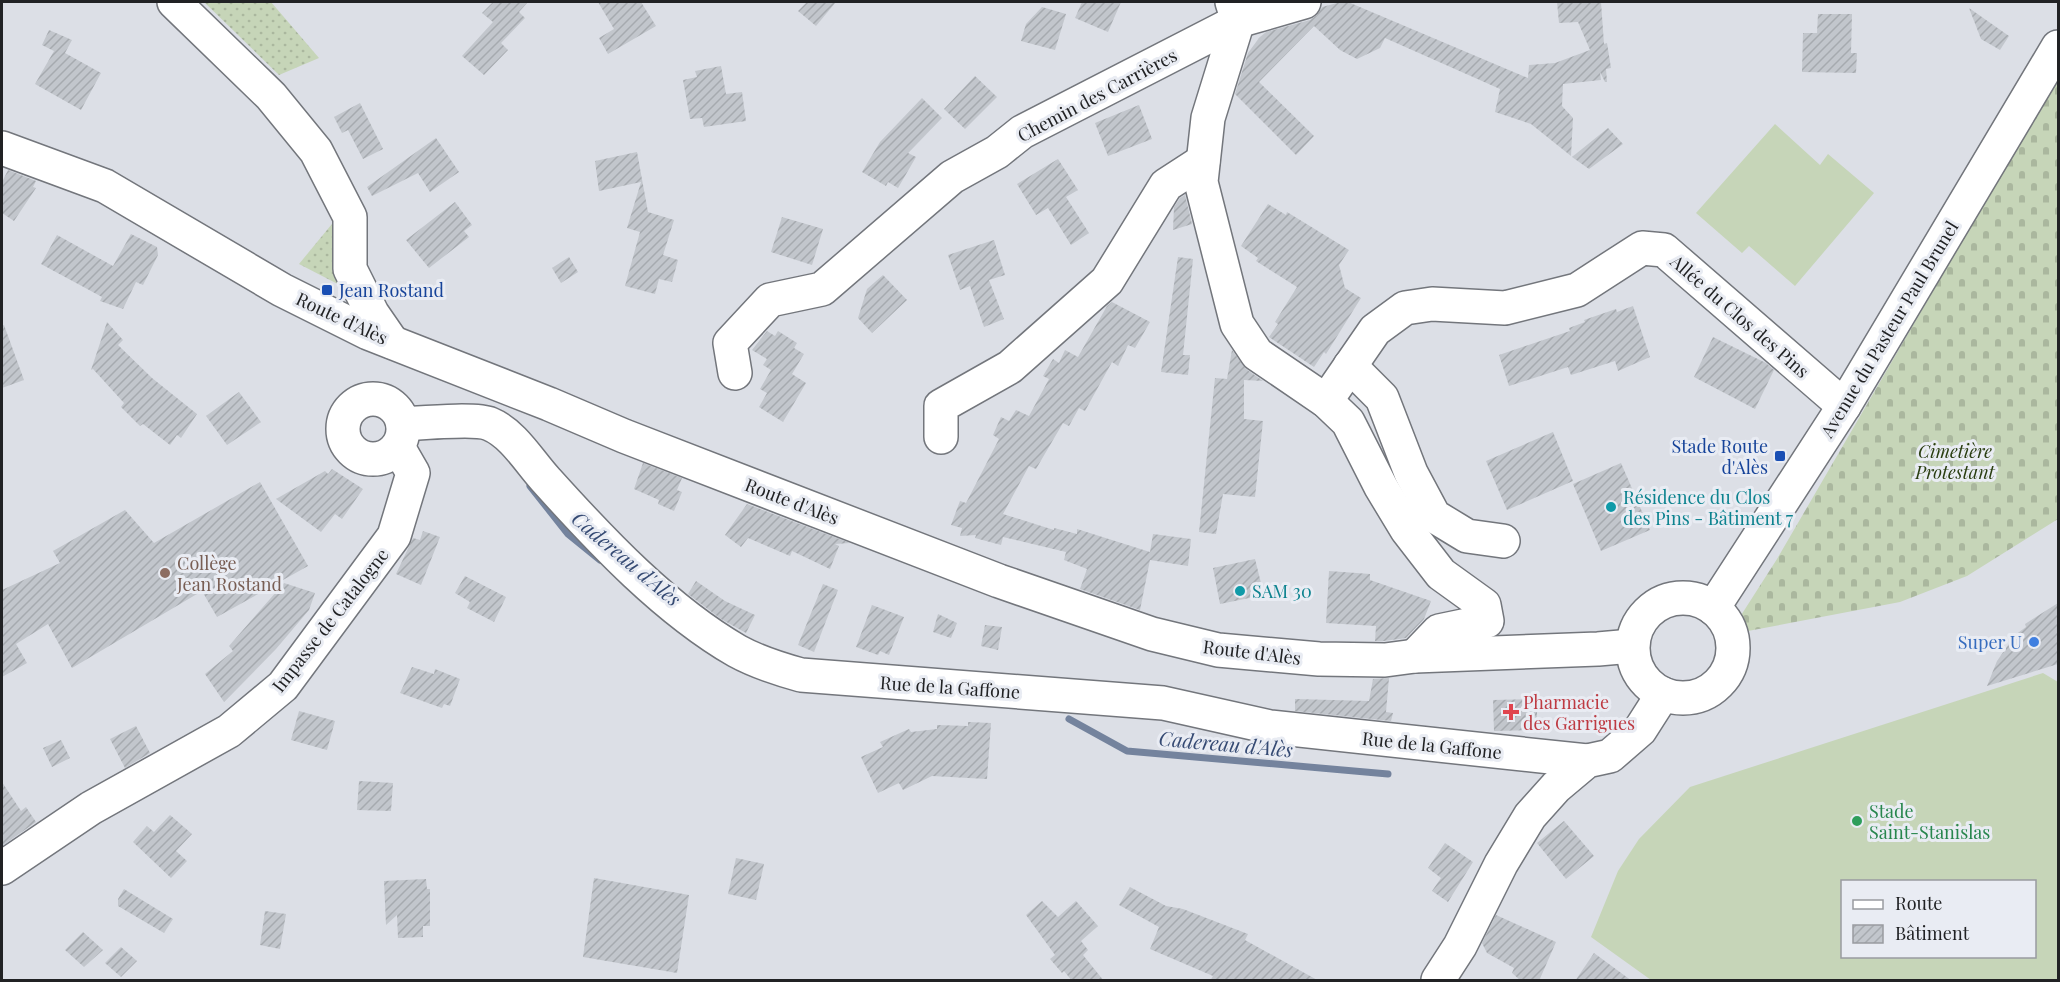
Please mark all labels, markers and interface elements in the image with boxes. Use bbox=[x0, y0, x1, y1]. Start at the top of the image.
street label: Chemin des Carrières bbox=[1013, 43, 1181, 147]
street label: Avenue du Pasteur Paul Brunel bbox=[1814, 216, 1963, 443]
street label: Allée du Clos des Pins bbox=[1665, 249, 1814, 383]
place label: Jean Rostand bbox=[338, 278, 444, 302]
marker: Jean Rostand bbox=[320, 283, 334, 297]
street label: Route d'Alès bbox=[292, 286, 392, 350]
place label: Stade Route d'Alès bbox=[1671, 434, 1768, 479]
park label: Cimetière Protestant bbox=[1914, 439, 1996, 484]
marker: Stade Route d'Alès bbox=[1773, 449, 1787, 463]
street label: Route d'Alès bbox=[742, 472, 842, 530]
place label: Résidence du Clos des Pins - Bâtiment 7 bbox=[1623, 485, 1794, 530]
marker: Résidence du Clos des Pins - Bâtiment 7 bbox=[1604, 500, 1618, 514]
water label: Cadereau d'Alès bbox=[567, 504, 687, 612]
street label: Impasse de Catalogne bbox=[266, 543, 394, 697]
place label: Collège Jean Rostand bbox=[176, 551, 282, 596]
marker: Collège Jean Rostand bbox=[158, 566, 172, 580]
place label: SAM 30 bbox=[1252, 579, 1312, 603]
marker: SAM 30 bbox=[1233, 584, 1247, 598]
place label: Super U bbox=[1958, 630, 2022, 654]
street label: Route d'Alès bbox=[1202, 634, 1302, 670]
marker: Super U bbox=[2027, 635, 2041, 649]
street label: Rue de la Gaffone bbox=[879, 670, 1021, 704]
place label: Pharmacie des Garrigues bbox=[1523, 690, 1635, 735]
marker: Pharmacie des Garrigues bbox=[1504, 705, 1518, 719]
water label: Cadereau d'Alès bbox=[1158, 724, 1294, 762]
street label: Rue de la Gaffone bbox=[1361, 726, 1503, 764]
place label: Stade Saint-Stanislas bbox=[1869, 799, 1990, 844]
marker: Stade Saint-Stanislas bbox=[1850, 814, 1864, 828]
legend bbox=[1841, 880, 2036, 958]
text: Route bbox=[1895, 891, 1942, 915]
text: Bâtiment bbox=[1895, 921, 1970, 945]

